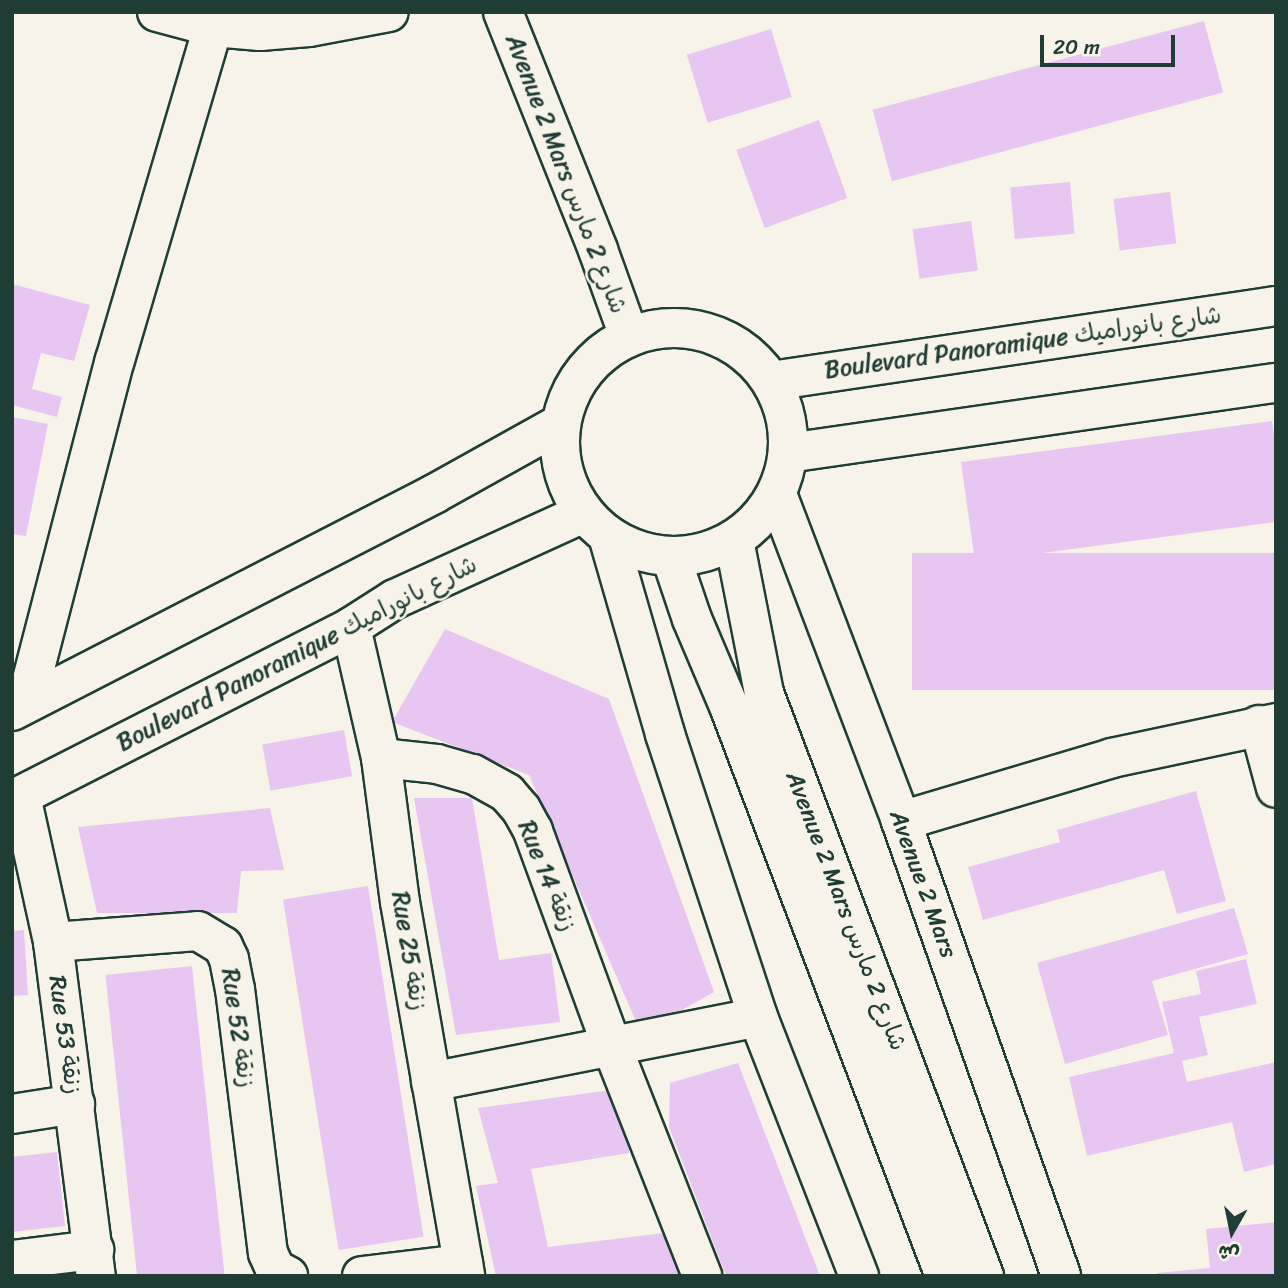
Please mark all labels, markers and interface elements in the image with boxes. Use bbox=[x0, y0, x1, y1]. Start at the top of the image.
scale bar bbox=[1043, 21, 1178, 65]
text: 20 m bbox=[1053, 28, 1100, 66]
street label: Avenue 2 Mars شارع 2 مارس bbox=[499, 30, 633, 318]
street label: Boulevard Panoramique شارع بانوراميك bbox=[823, 301, 1223, 385]
street label: Boulevard Panoramique شارع بانوراميك bbox=[112, 550, 482, 758]
street label: Avenue 2 Mars شارع 2 مارس bbox=[779, 767, 913, 1055]
street label: Avenue 2 Mars bbox=[883, 806, 963, 962]
street label: Rue 14 زنقة bbox=[512, 816, 582, 936]
street label: Rue 25 زنقة bbox=[385, 889, 433, 1013]
street label: Rue 52 زنقة bbox=[215, 967, 261, 1089]
street label: Rue 53 زنقة bbox=[42, 974, 88, 1096]
north arrow bbox=[1197, 1197, 1267, 1267]
text: ش bbox=[1216, 1235, 1242, 1271]

